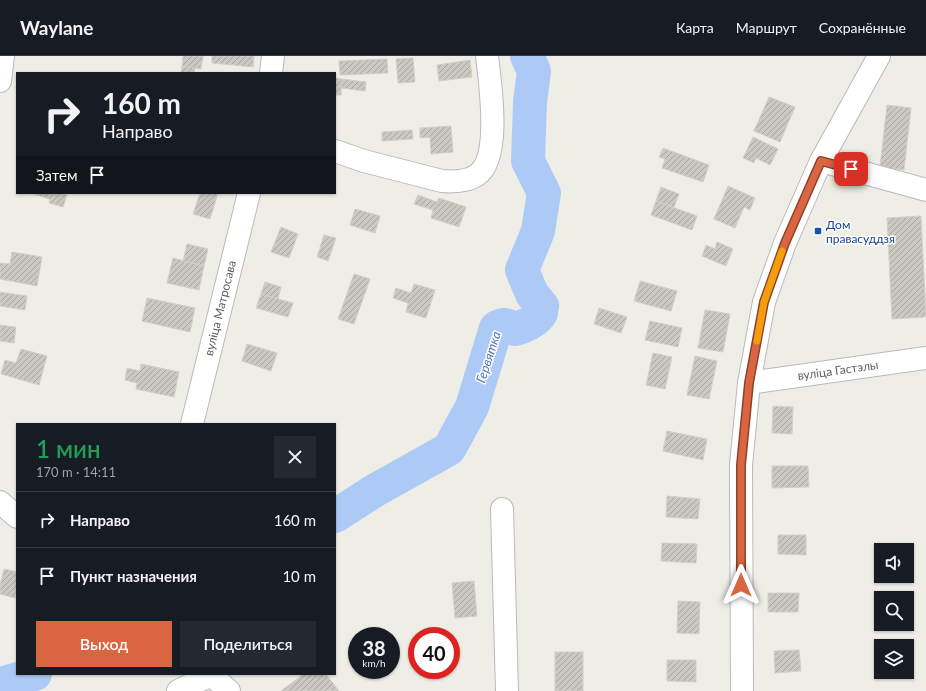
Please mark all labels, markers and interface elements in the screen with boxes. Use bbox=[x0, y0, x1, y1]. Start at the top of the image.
text: Waylane bbox=[20, 16, 93, 39]
text: Карта bbox=[676, 19, 714, 36]
text: Маршрут bbox=[736, 19, 797, 36]
text: Сохранённые bbox=[819, 19, 906, 36]
text: 160 m bbox=[102, 86, 181, 120]
icon: right bbox=[36, 88, 88, 140]
text: Направо bbox=[102, 120, 173, 142]
pin bbox=[834, 152, 868, 186]
icon: arrive bbox=[840, 158, 862, 180]
icon: arrive bbox=[86, 164, 108, 186]
text: Затем bbox=[36, 166, 78, 184]
place label: Дом правасуддзя bbox=[826, 217, 895, 246]
marker: Дом правасуддзя bbox=[813, 226, 823, 236]
street label: вуліца Матросава bbox=[201, 259, 239, 357]
water label: Гервятка bbox=[472, 329, 504, 385]
street label: вуліца Гастэлы bbox=[797, 357, 879, 383]
text: 1 мин bbox=[36, 434, 100, 463]
button: close bbox=[274, 436, 316, 478]
text: 170 m · 14:11 bbox=[36, 464, 116, 480]
icon: right bbox=[36, 509, 58, 531]
text: Направо bbox=[70, 511, 130, 529]
text: 160 m bbox=[274, 511, 316, 529]
map controls bbox=[874, 543, 914, 679]
button: sound bbox=[874, 543, 914, 583]
position arrow bbox=[720, 564, 762, 606]
icon: arrive bbox=[36, 565, 58, 587]
text: Пункт назначения bbox=[70, 567, 197, 585]
text: 10 m bbox=[282, 567, 316, 585]
button: search bbox=[874, 591, 914, 631]
button: Выход bbox=[36, 621, 172, 667]
button: Поделиться bbox=[180, 621, 316, 667]
speed limit sign: 40 bbox=[408, 627, 460, 679]
text: 38 bbox=[362, 636, 386, 660]
button: layers bbox=[874, 639, 914, 679]
text: km/h bbox=[362, 657, 386, 669]

